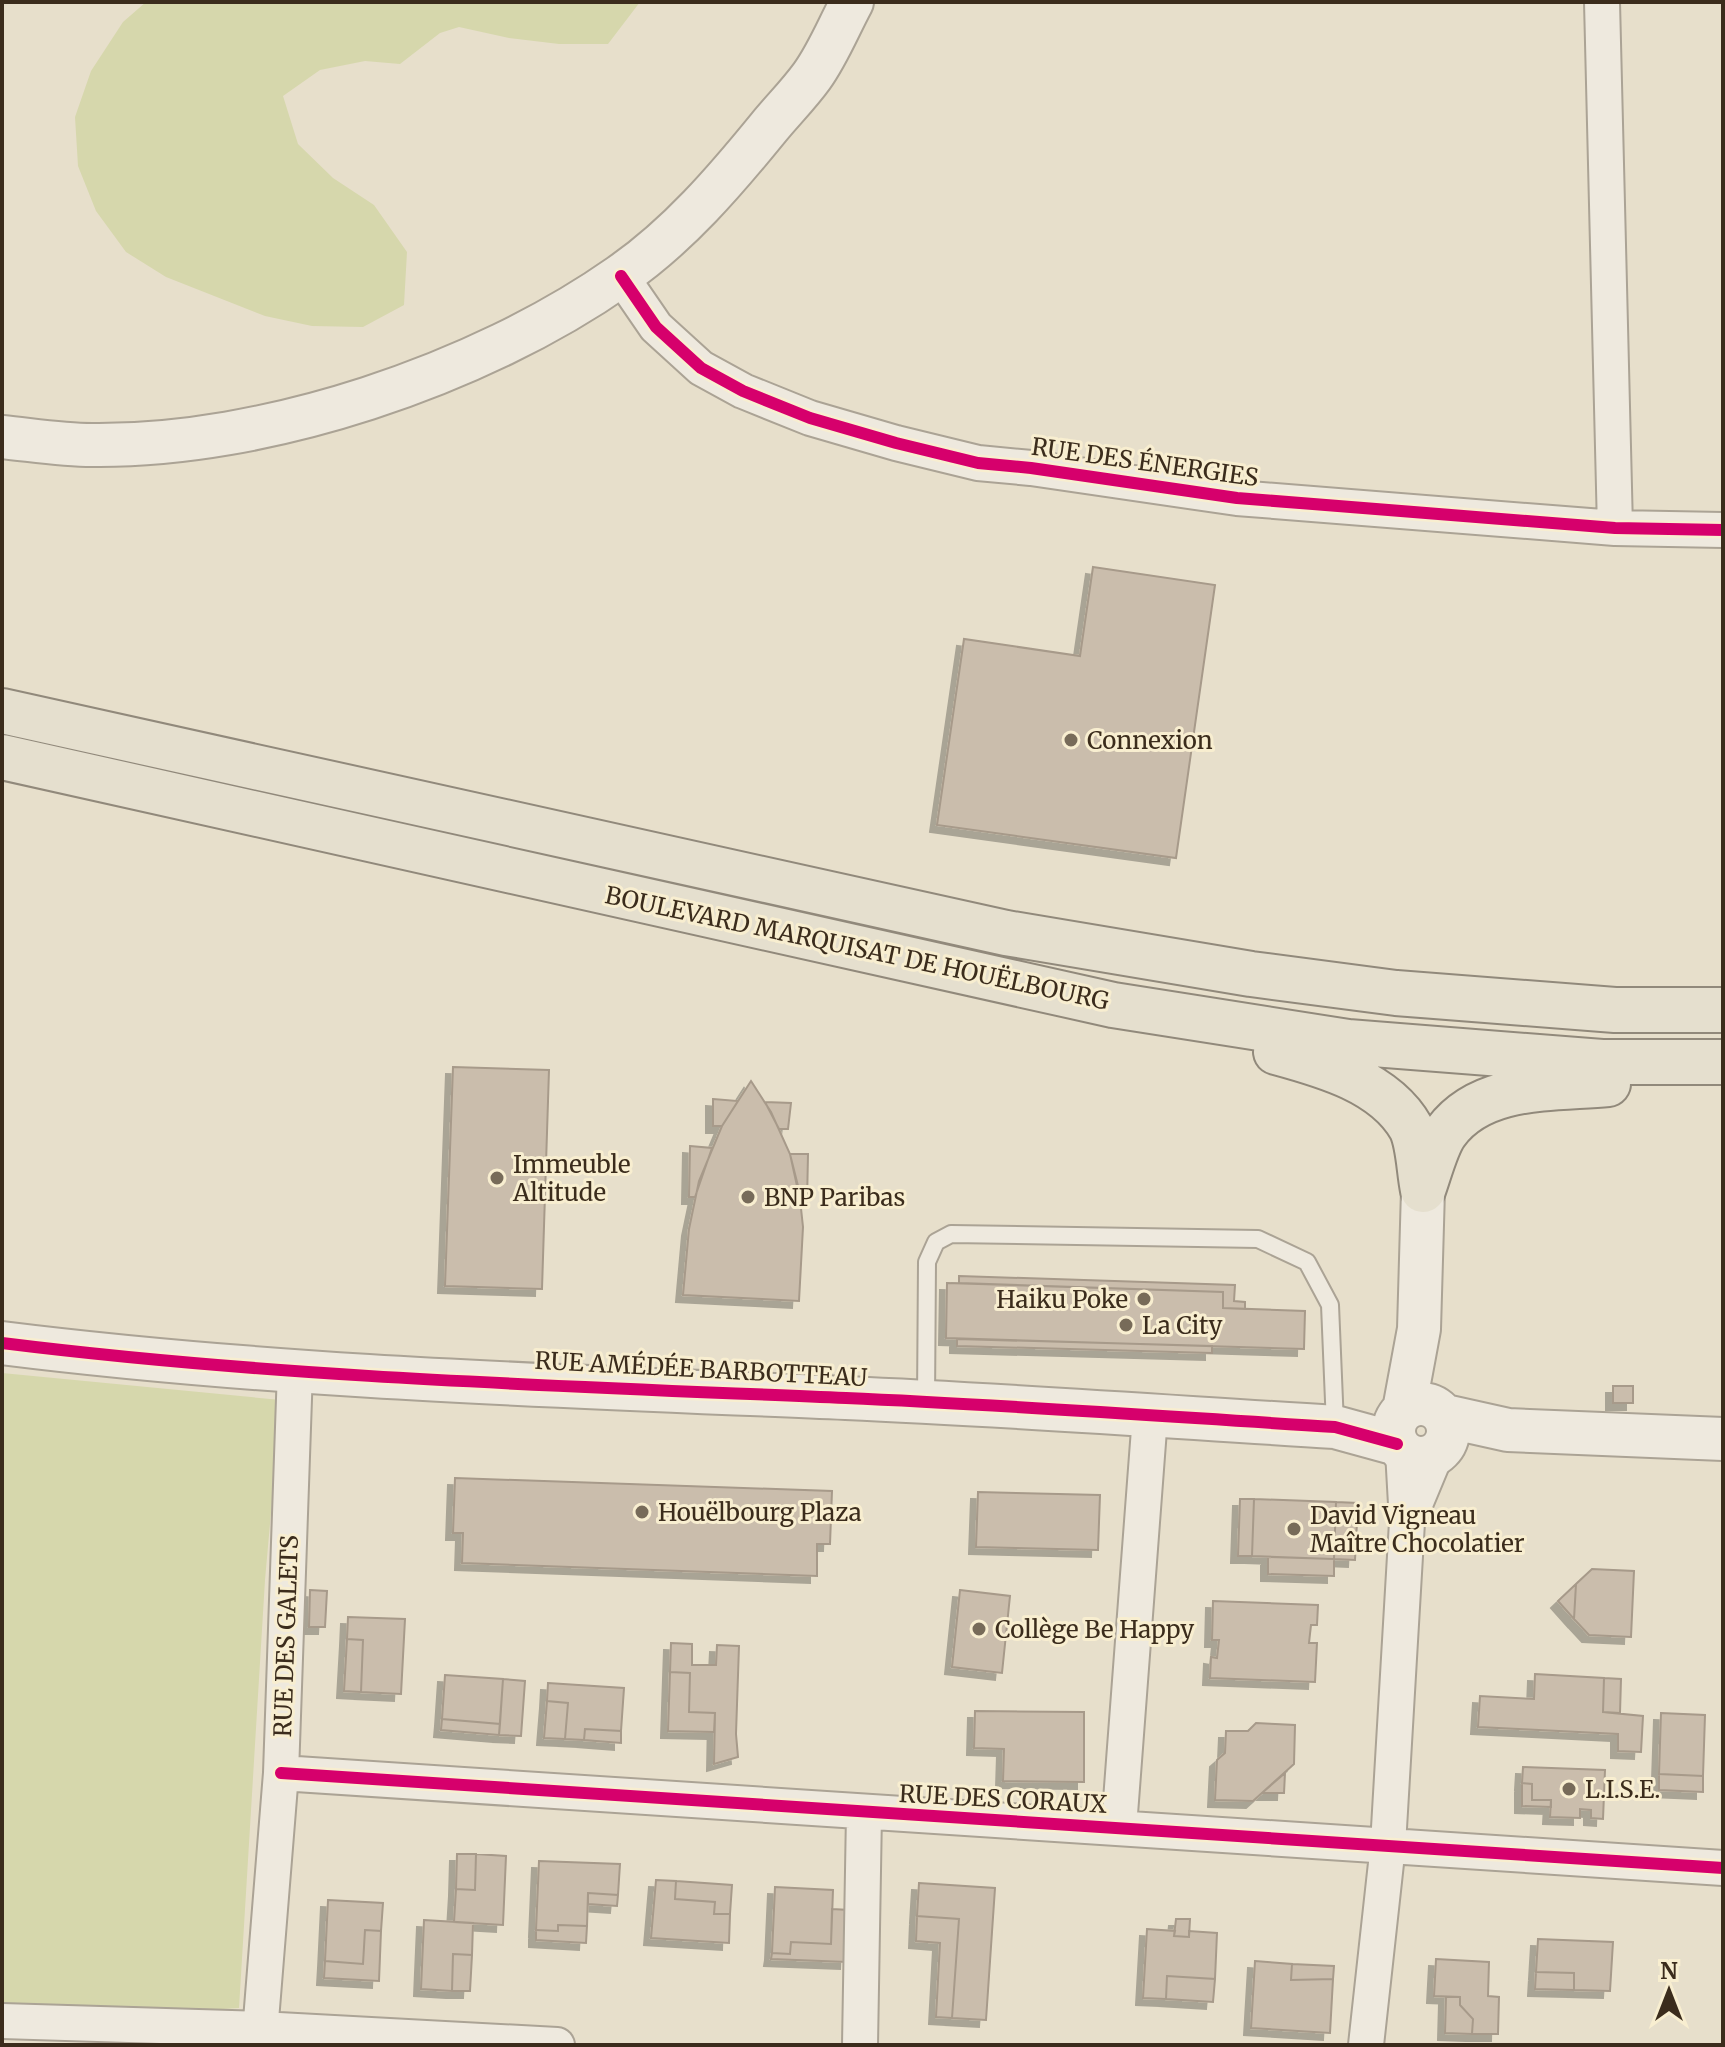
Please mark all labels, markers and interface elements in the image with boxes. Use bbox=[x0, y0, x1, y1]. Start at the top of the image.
street label: RUE DES ÉNERGIES bbox=[1029, 430, 1261, 493]
place label: Connexion bbox=[1087, 725, 1213, 756]
marker: Connexion bbox=[1062, 731, 1080, 749]
street label: BOULEVARD MARQUISAT DE HOUËLBOURG bbox=[602, 879, 1112, 1017]
place label: Immeuble Altitude bbox=[512, 1149, 630, 1208]
marker: Immeuble Altitude bbox=[488, 1169, 506, 1187]
place label: BNP Paribas bbox=[764, 1182, 905, 1213]
marker: BNP Paribas bbox=[739, 1188, 757, 1206]
place label: Haiku Poke bbox=[996, 1284, 1128, 1315]
marker: Haiku Poke bbox=[1135, 1290, 1153, 1308]
place label: La City bbox=[1142, 1310, 1222, 1341]
marker: La City bbox=[1117, 1316, 1135, 1334]
street label: RUE AMÉDÉE BARBOTTEAU bbox=[534, 1344, 868, 1393]
place label: Houëlbourg Plaza bbox=[658, 1497, 862, 1528]
place label: David Vigneau Maître Chocolatier bbox=[1310, 1500, 1525, 1559]
marker: Houëlbourg Plaza bbox=[633, 1503, 651, 1521]
marker: David Vigneau Maître Chocolatier bbox=[1285, 1520, 1303, 1538]
street label: RUE DES GALETS bbox=[267, 1534, 305, 1738]
place label: Collège Be Happy bbox=[995, 1614, 1194, 1645]
marker: Collège Be Happy bbox=[970, 1620, 988, 1638]
place label: L.I.S.E. bbox=[1585, 1774, 1660, 1805]
street label: RUE DES CORAUX bbox=[898, 1778, 1109, 1820]
marker: L.I.S.E. bbox=[1560, 1780, 1578, 1798]
north arrow bbox=[1629, 1951, 1709, 2031]
text: N bbox=[1660, 1957, 1678, 1985]

